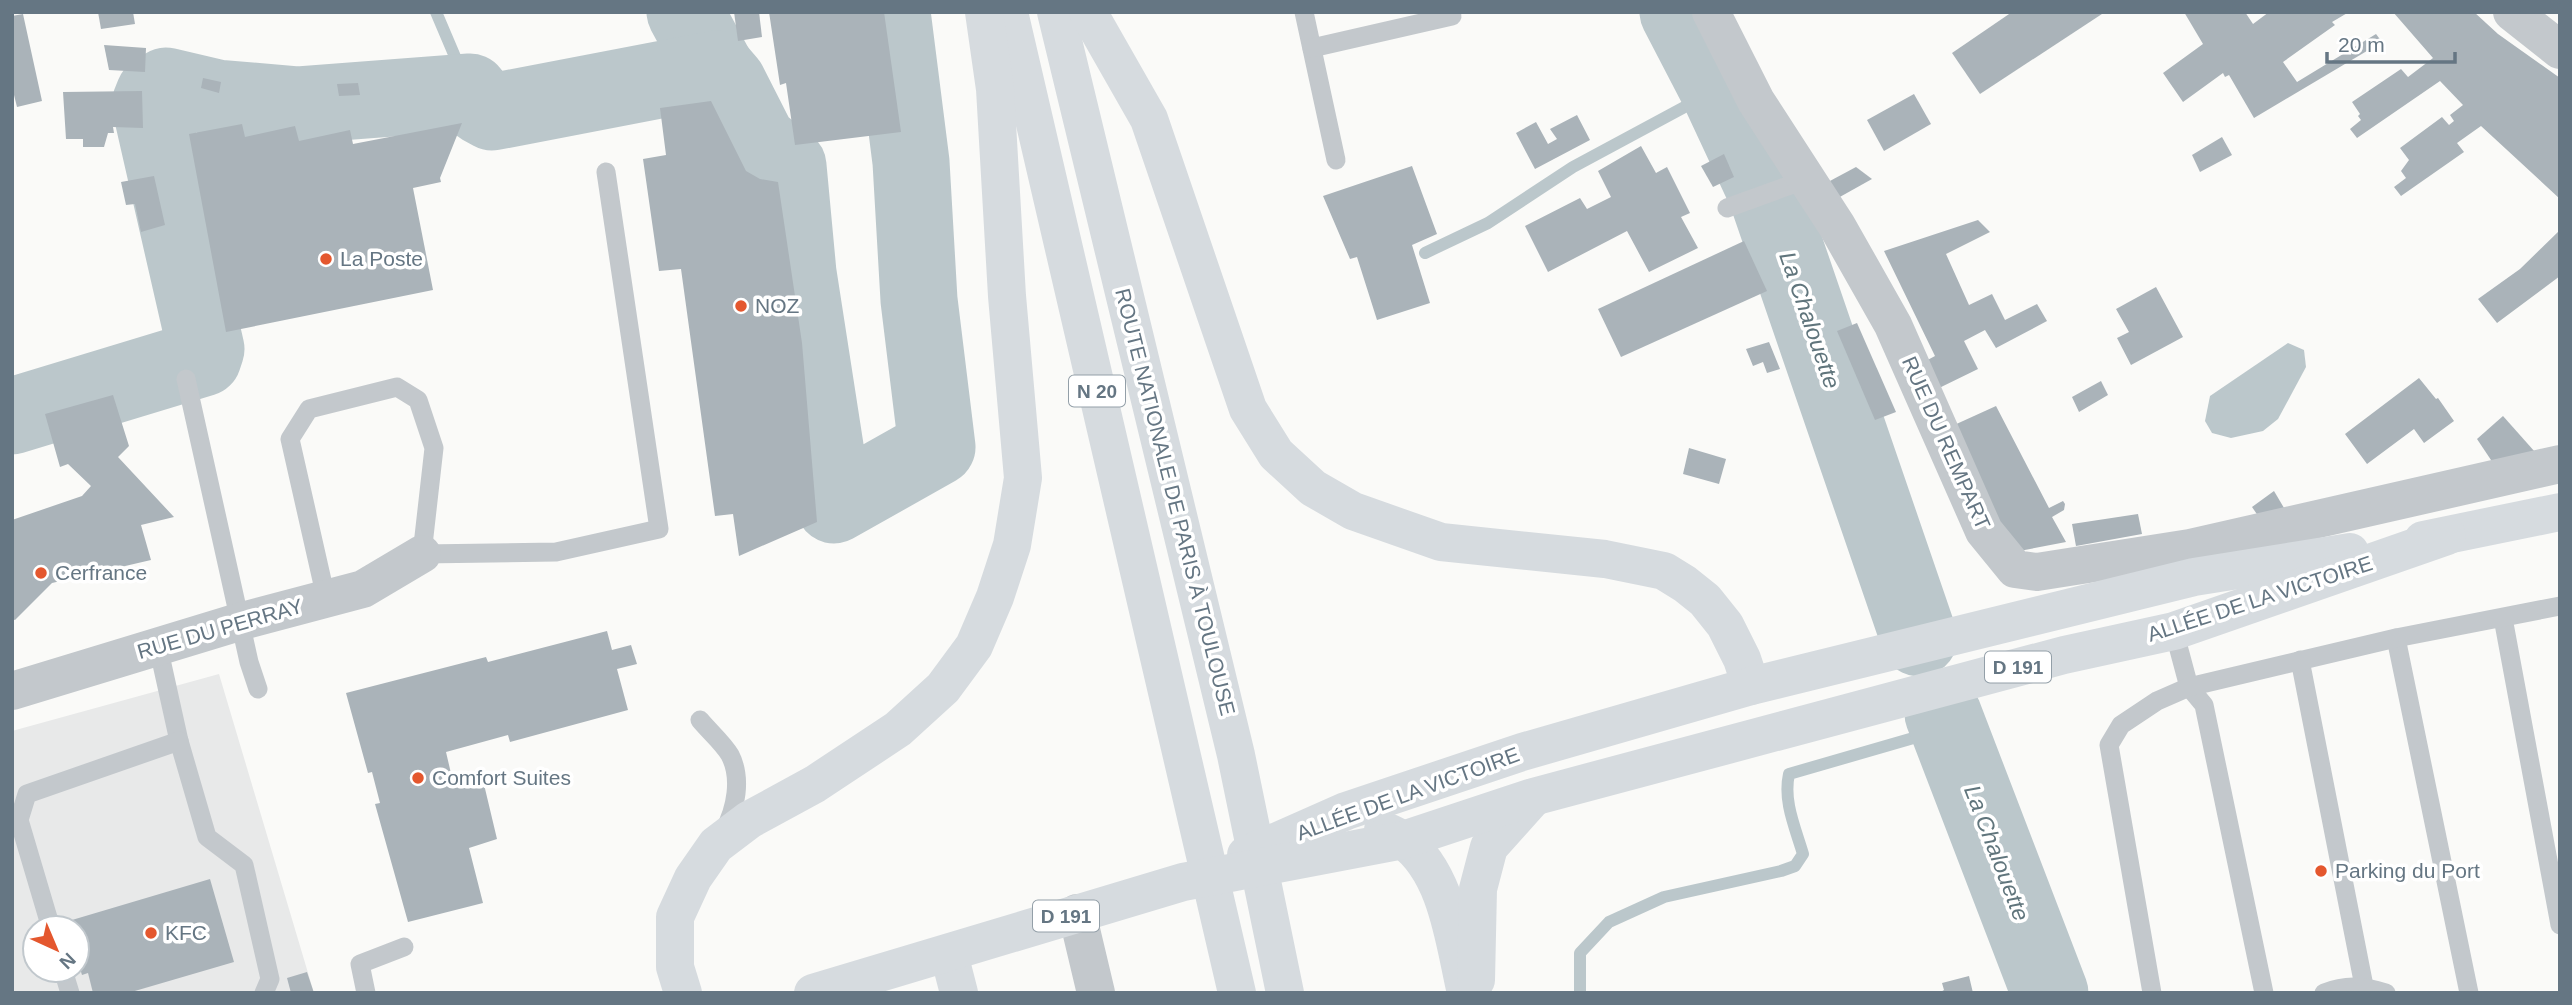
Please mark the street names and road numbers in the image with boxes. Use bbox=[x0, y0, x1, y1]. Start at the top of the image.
street label: ROUTE NATIONALE DE PARIS À TOULOUSE bbox=[1111, 286, 1240, 718]
street label: RUE DU REMPART bbox=[1898, 353, 1995, 533]
road number: N 20 bbox=[1069, 376, 1125, 406]
street label: ALLÉE DE LA VICTOIRE bbox=[2144, 551, 2375, 646]
street label: RUE DU PERRAY bbox=[134, 594, 305, 663]
road number: D 191 bbox=[1985, 652, 2051, 682]
street label: ALLÉE DE LA VICTOIRE bbox=[1293, 742, 1522, 845]
road number: D 191 bbox=[1033, 900, 1099, 932]

